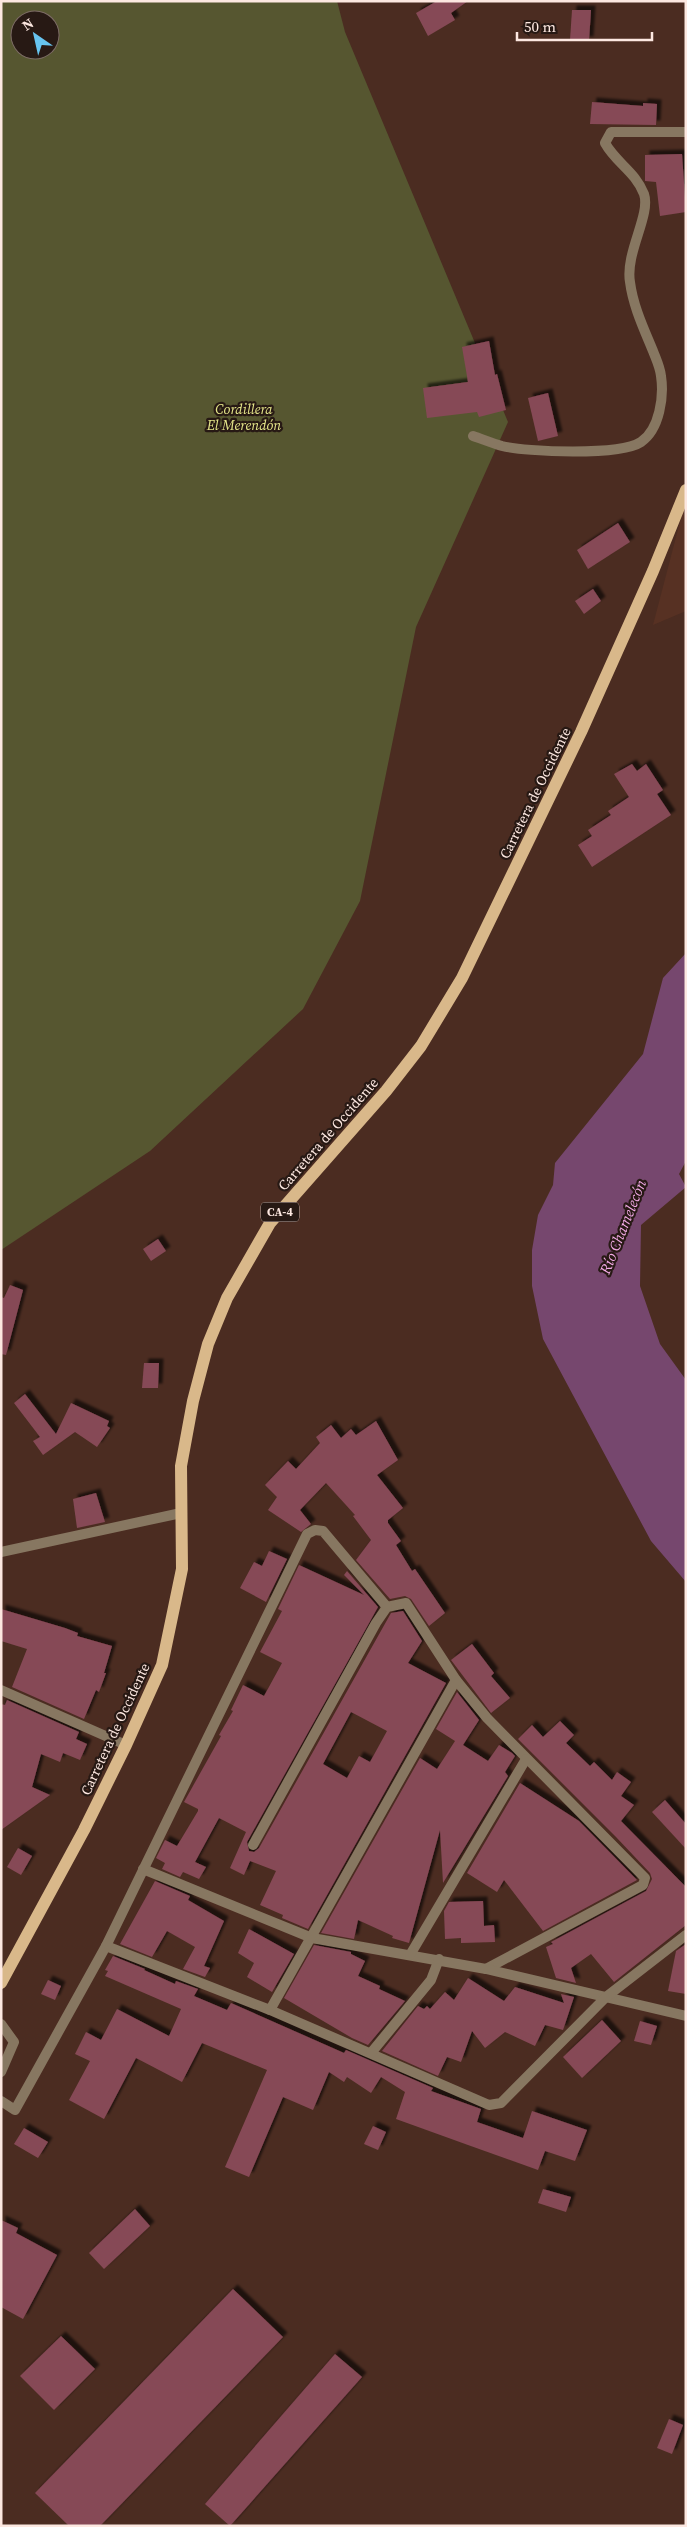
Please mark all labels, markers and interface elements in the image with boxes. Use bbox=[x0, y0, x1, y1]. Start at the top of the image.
north arrow bbox=[10, 10, 60, 60]
scale bar bbox=[517, 10, 652, 42]
text: N bbox=[18, 13, 38, 35]
text: 50 m bbox=[524, 16, 556, 37]
park label: Cordillera El Merendón bbox=[206, 399, 281, 435]
street label: Carretera de Occidente bbox=[494, 724, 576, 862]
street label: Carretera de Occidente bbox=[273, 1073, 383, 1195]
water label: Río Chamelecón bbox=[594, 1176, 651, 1278]
road number: CA-4 bbox=[261, 1202, 299, 1222]
street label: Carretera de Occidente bbox=[76, 1660, 154, 1798]

